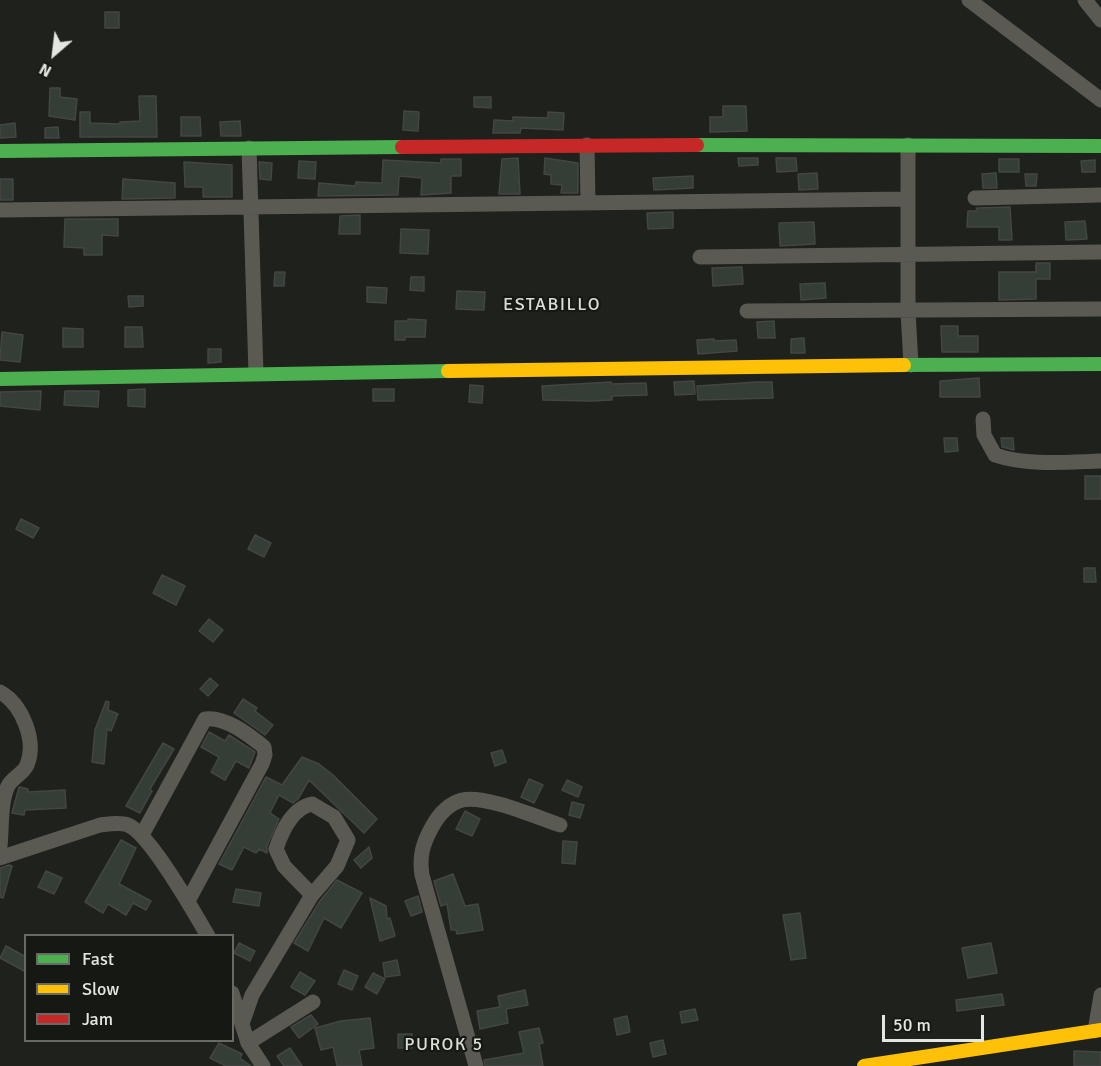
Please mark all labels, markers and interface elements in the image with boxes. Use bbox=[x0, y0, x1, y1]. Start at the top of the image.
north arrow bbox=[24, 24, 84, 84]
text: N bbox=[36, 58, 55, 81]
district label: ESTABILLO bbox=[503, 294, 601, 316]
legend bbox=[24, 934, 234, 1042]
text: Fast bbox=[82, 948, 114, 970]
text: Slow bbox=[82, 978, 119, 1000]
scale bar bbox=[885, 1003, 987, 1041]
text: Jam bbox=[82, 1008, 113, 1030]
text: 50 m bbox=[893, 1014, 931, 1036]
district label: PUROK 5 bbox=[404, 1034, 484, 1056]

